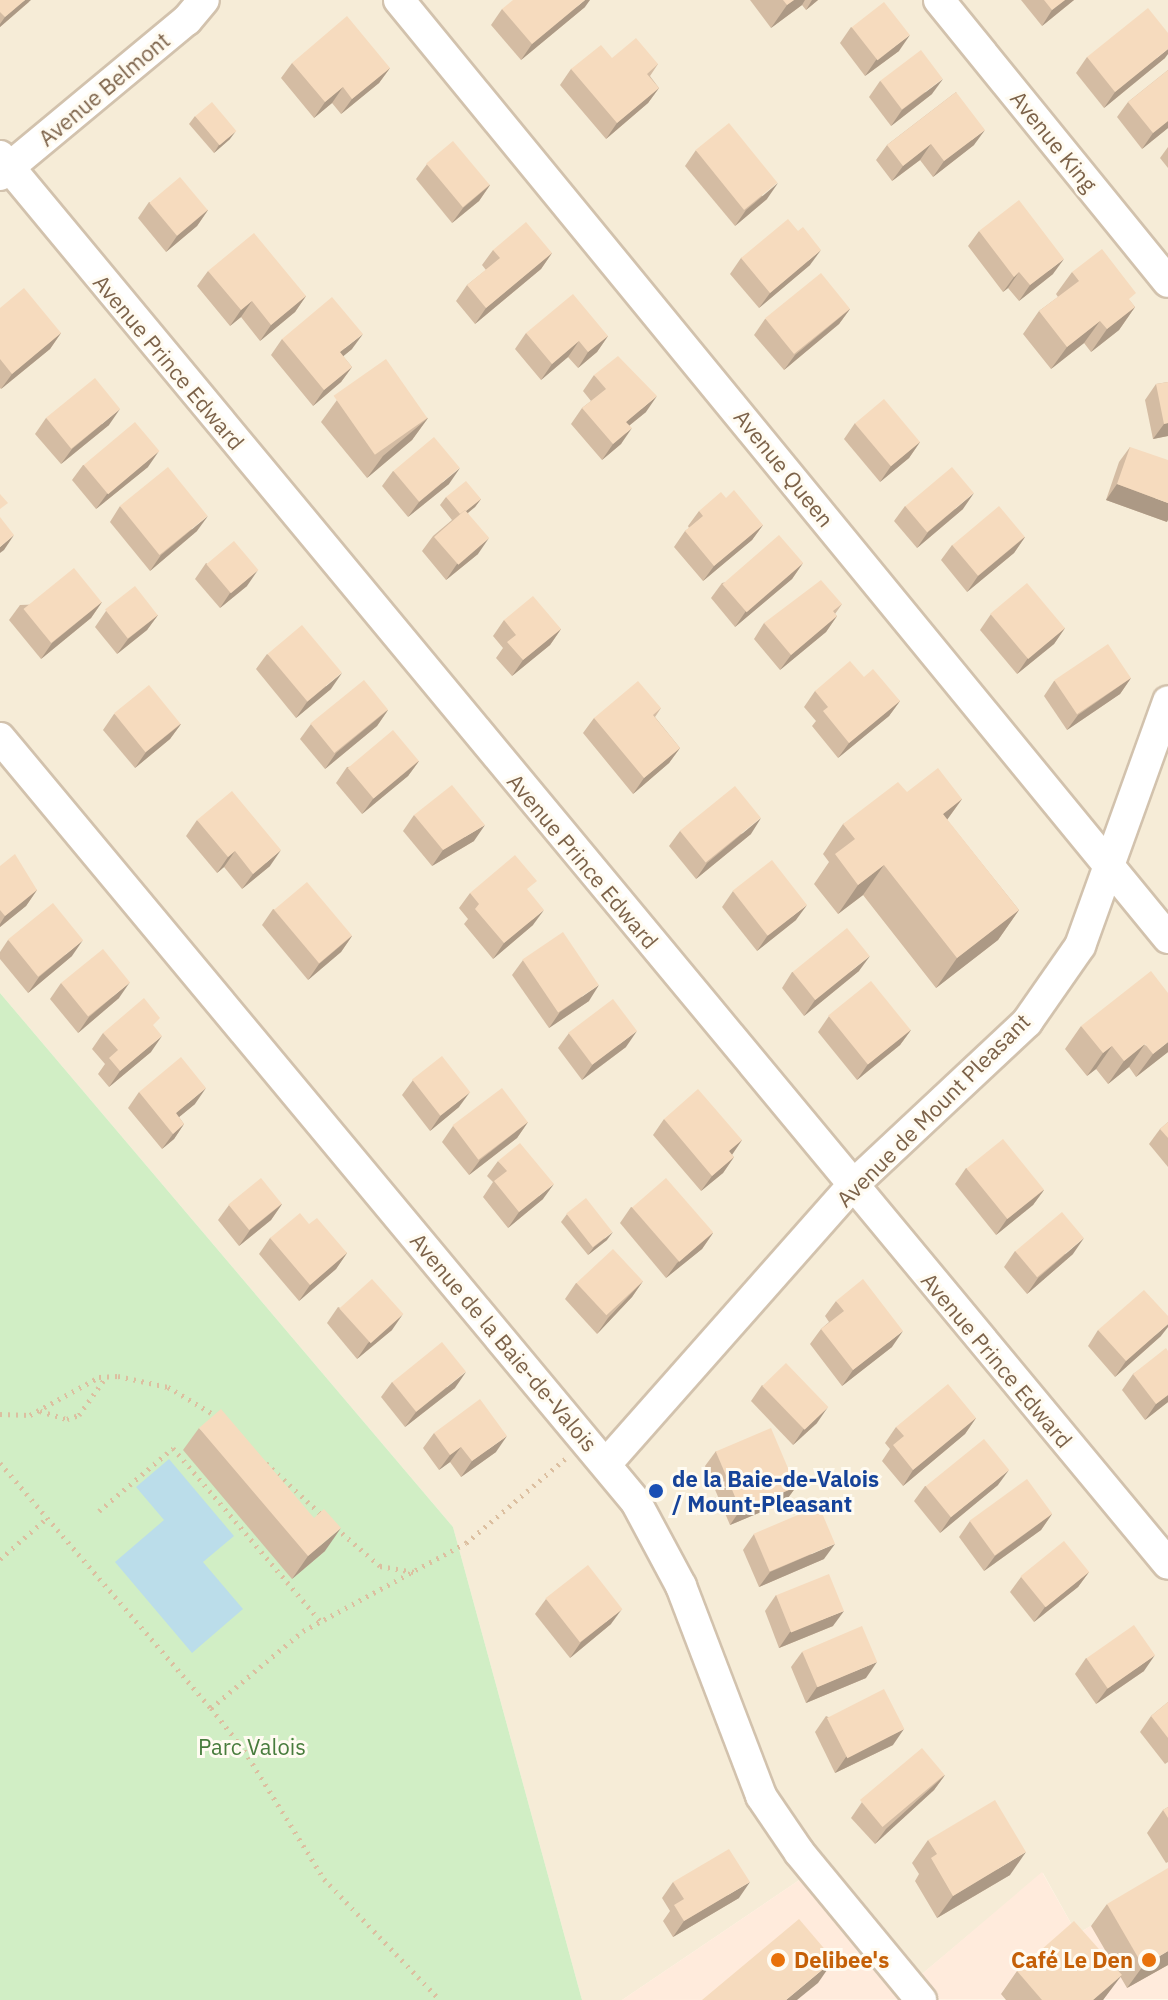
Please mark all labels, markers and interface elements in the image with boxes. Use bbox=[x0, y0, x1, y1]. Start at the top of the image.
street label: Avenue Belmont bbox=[33, 27, 175, 151]
street label: Avenue King bbox=[1005, 85, 1103, 197]
street label: Avenue Prince Edward bbox=[88, 269, 250, 455]
street label: Avenue Queen bbox=[729, 404, 839, 532]
street label: Avenue Prince Edward bbox=[502, 768, 664, 954]
street label: Avenue de Mount Pleasant bbox=[831, 1008, 1035, 1212]
street label: Avenue de la Baie-de-Valois bbox=[405, 1227, 603, 1457]
street label: Avenue Prince Edward bbox=[916, 1267, 1078, 1453]
place label: de la Baie-de-Valois / Mount-Pleasant bbox=[672, 1465, 879, 1516]
marker: de la Baie-de-Valois / Mount-Pleasant bbox=[647, 1482, 665, 1500]
park label: Parc Valois bbox=[198, 1734, 306, 1760]
place label: Delibee's bbox=[794, 1947, 889, 1973]
place label: Café Le Den bbox=[1011, 1947, 1133, 1973]
marker: Delibee's bbox=[769, 1951, 787, 1969]
marker: Café Le Den bbox=[1140, 1951, 1158, 1969]

